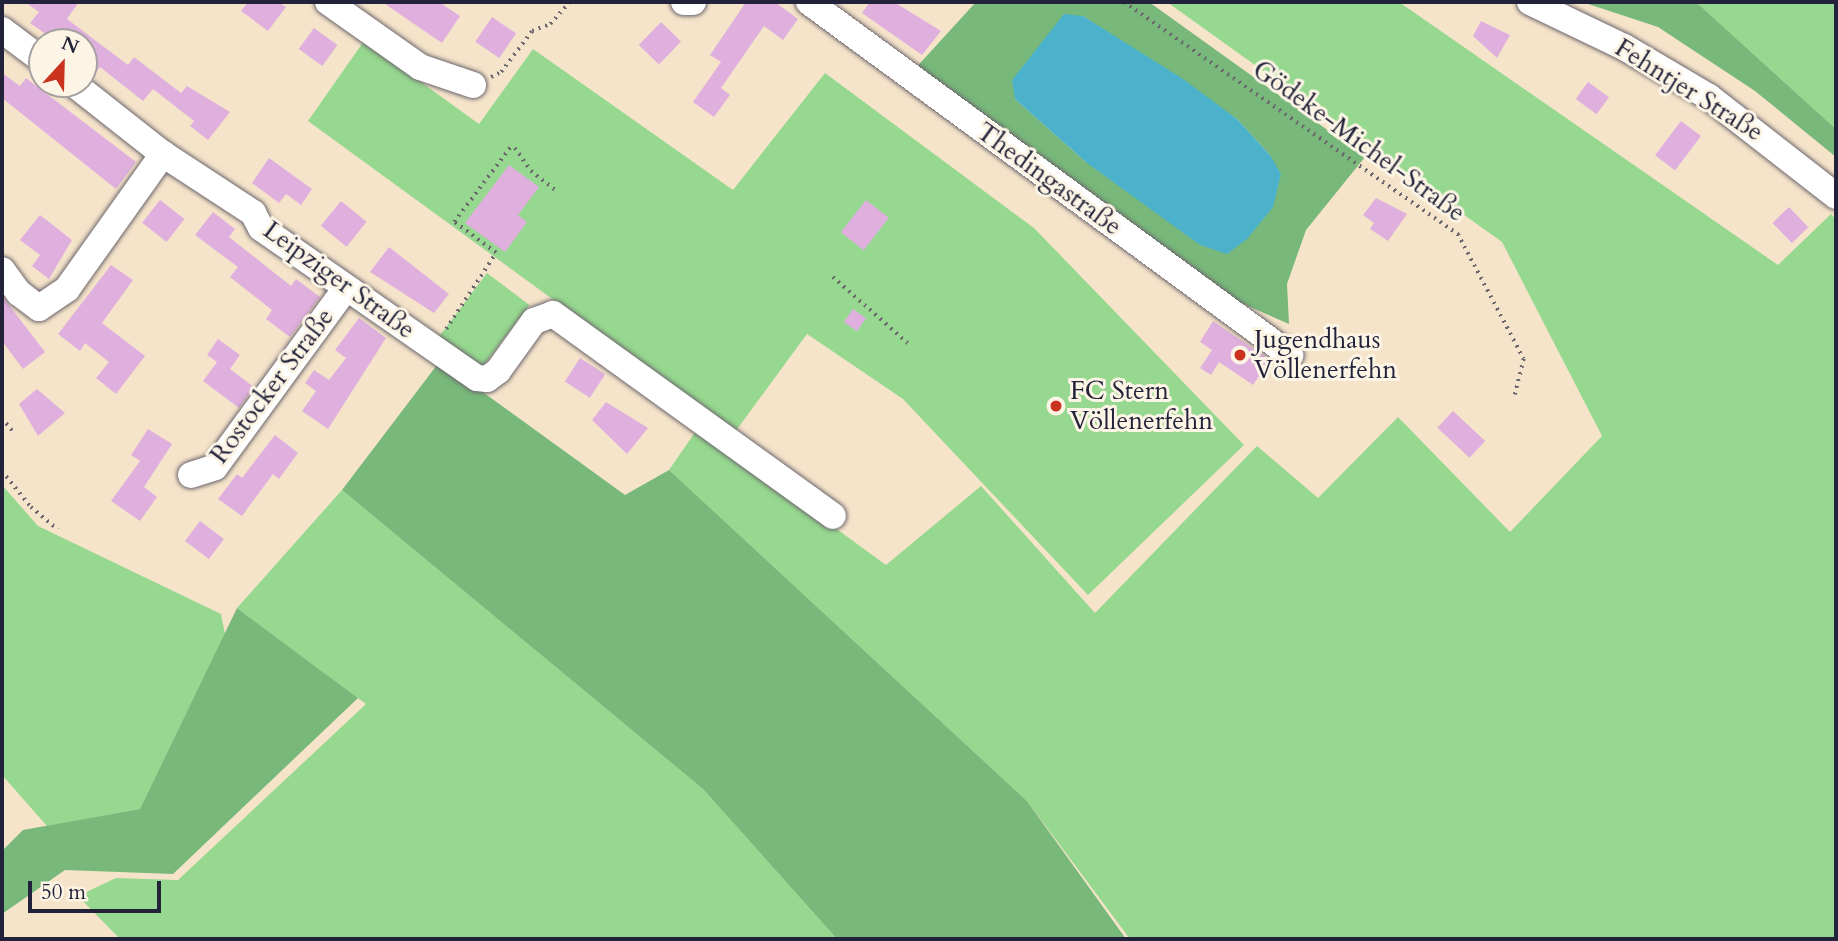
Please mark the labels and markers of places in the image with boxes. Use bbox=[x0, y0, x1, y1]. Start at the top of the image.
place label: Jugendhaus Völlenerfehn bbox=[1254, 324, 1397, 386]
marker: Jugendhaus Völlenerfehn bbox=[1232, 347, 1248, 363]
place label: FC Stern Völlenerfehn bbox=[1070, 375, 1213, 436]
marker: FC Stern Völlenerfehn bbox=[1048, 398, 1064, 414]

